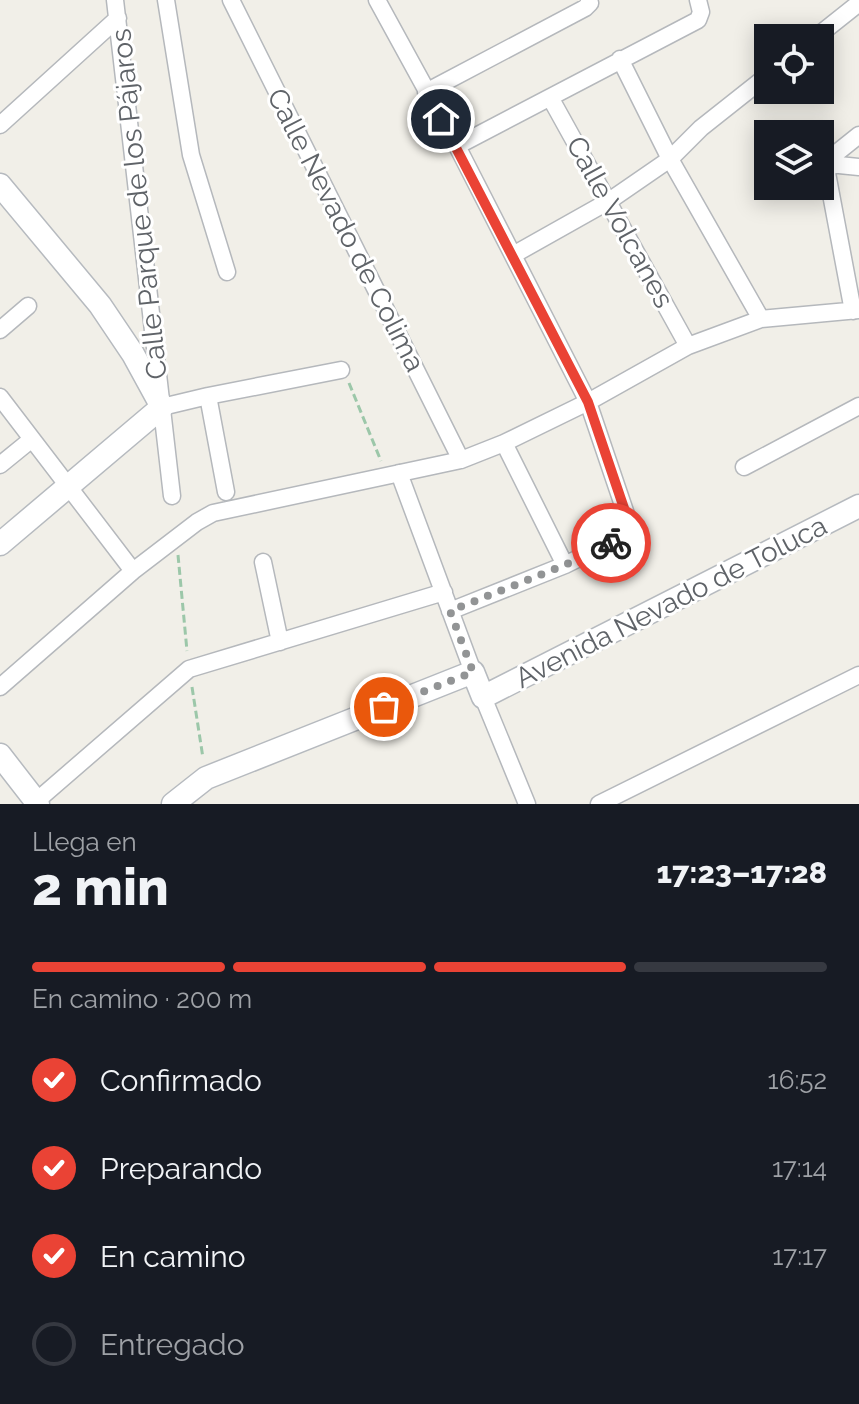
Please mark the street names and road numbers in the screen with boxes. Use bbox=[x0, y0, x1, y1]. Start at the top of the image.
street label: Calle Parque de los Pájaros bbox=[104, 27, 174, 381]
street label: Calle Nevado de Colima bbox=[260, 83, 432, 377]
street label: Calle Volcanes bbox=[559, 131, 681, 313]
street label: Avenida Nevado de Toluca bbox=[510, 509, 832, 695]

